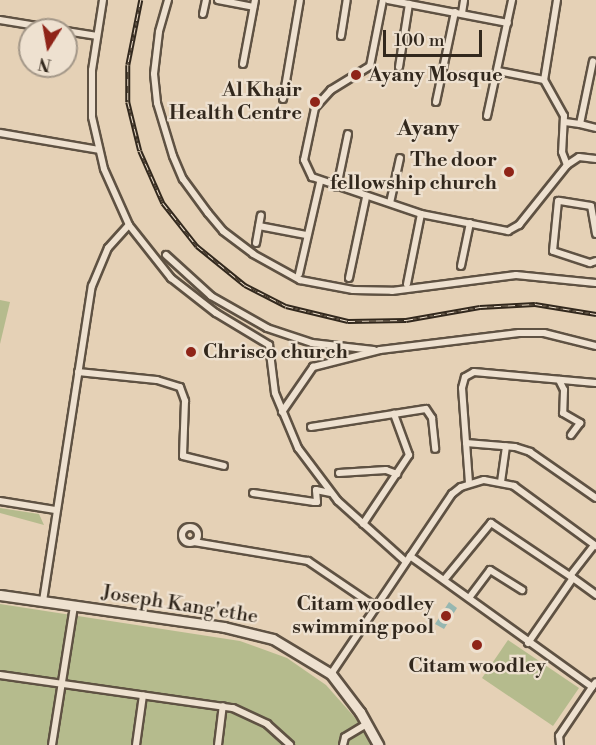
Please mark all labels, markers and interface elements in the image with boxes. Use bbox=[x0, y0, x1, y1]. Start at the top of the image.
north arrow bbox=[18, 18, 78, 78]
scale bar bbox=[386, 18, 485, 56]
text: 100 m bbox=[394, 29, 445, 52]
text: N bbox=[37, 53, 53, 75]
place label: Ayany Mosque bbox=[368, 63, 503, 87]
marker: Ayany Mosque bbox=[349, 68, 363, 82]
place label: Al Khair Health Centre bbox=[169, 78, 302, 125]
marker: Al Khair Health Centre bbox=[306, 93, 324, 111]
district label: Ayany bbox=[397, 116, 459, 142]
place label: The door fellowship church bbox=[330, 148, 497, 195]
marker: The door fellowship church bbox=[502, 165, 516, 179]
place label: Chrisco church bbox=[203, 340, 348, 364]
marker: Chrisco church bbox=[184, 345, 198, 359]
street label: Joseph Kang'ethe bbox=[100, 581, 260, 629]
place label: Citam woodley swimming pool bbox=[292, 592, 434, 639]
marker: Citam woodley swimming pool bbox=[439, 609, 453, 623]
marker: Citam woodley bbox=[470, 638, 484, 652]
place label: Citam woodley bbox=[408, 654, 546, 678]

